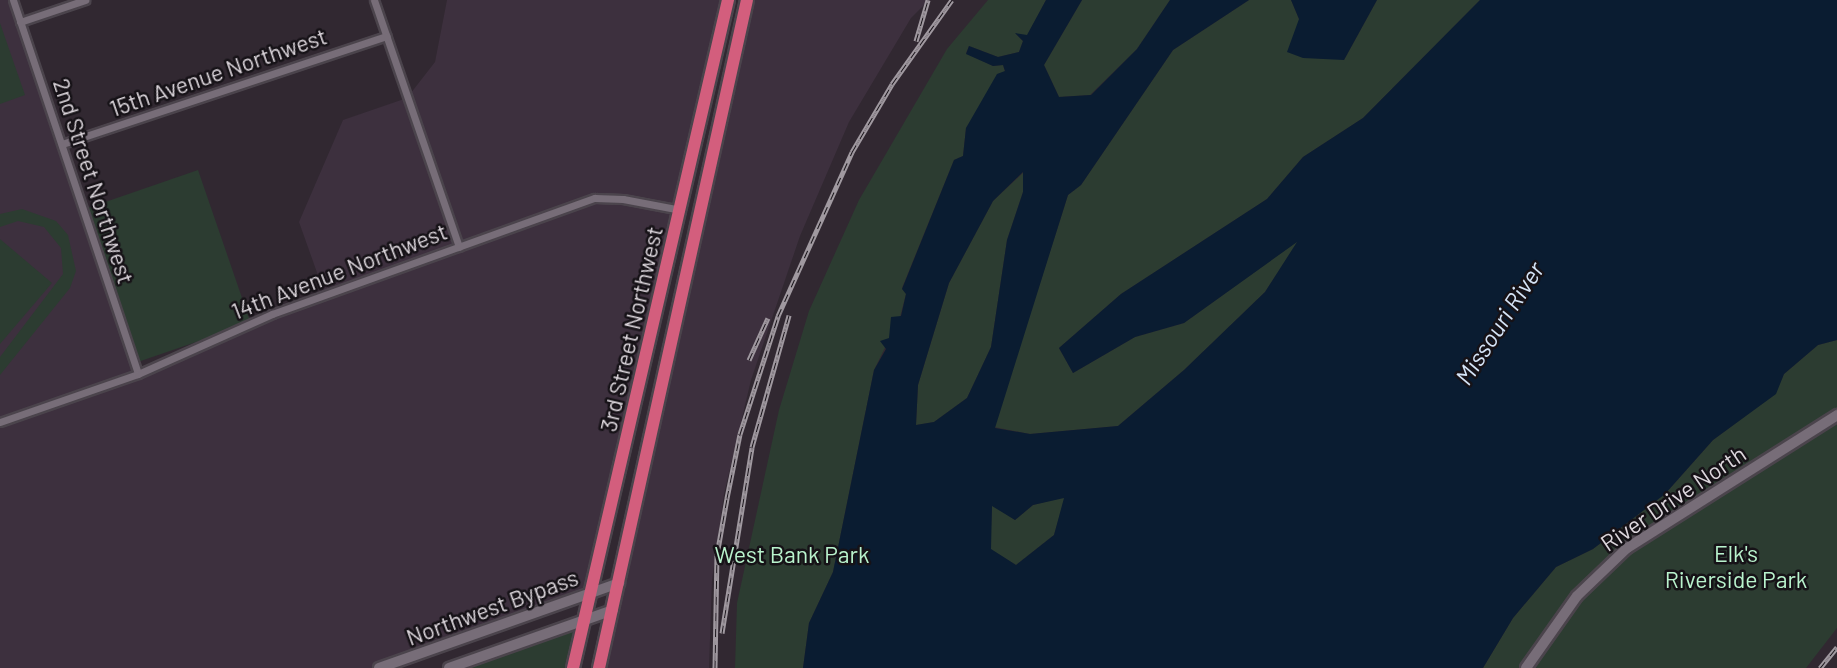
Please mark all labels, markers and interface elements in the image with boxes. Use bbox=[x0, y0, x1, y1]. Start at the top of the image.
street label: 15th Avenue Northwest bbox=[106, 22, 330, 122]
street label: 2nd Street Northwest bbox=[48, 75, 140, 287]
street label: 14th Avenue Northwest bbox=[227, 217, 451, 325]
street label: 3rd Street Northwest bbox=[594, 224, 668, 434]
water label: Missouri River bbox=[1449, 256, 1549, 390]
street label: River Drive North bbox=[1595, 439, 1751, 557]
park label: Elk's Riverside Park bbox=[1665, 539, 1807, 593]
park label: West Bank Park bbox=[715, 540, 869, 568]
street label: Northwest Bypass bbox=[402, 563, 582, 651]

